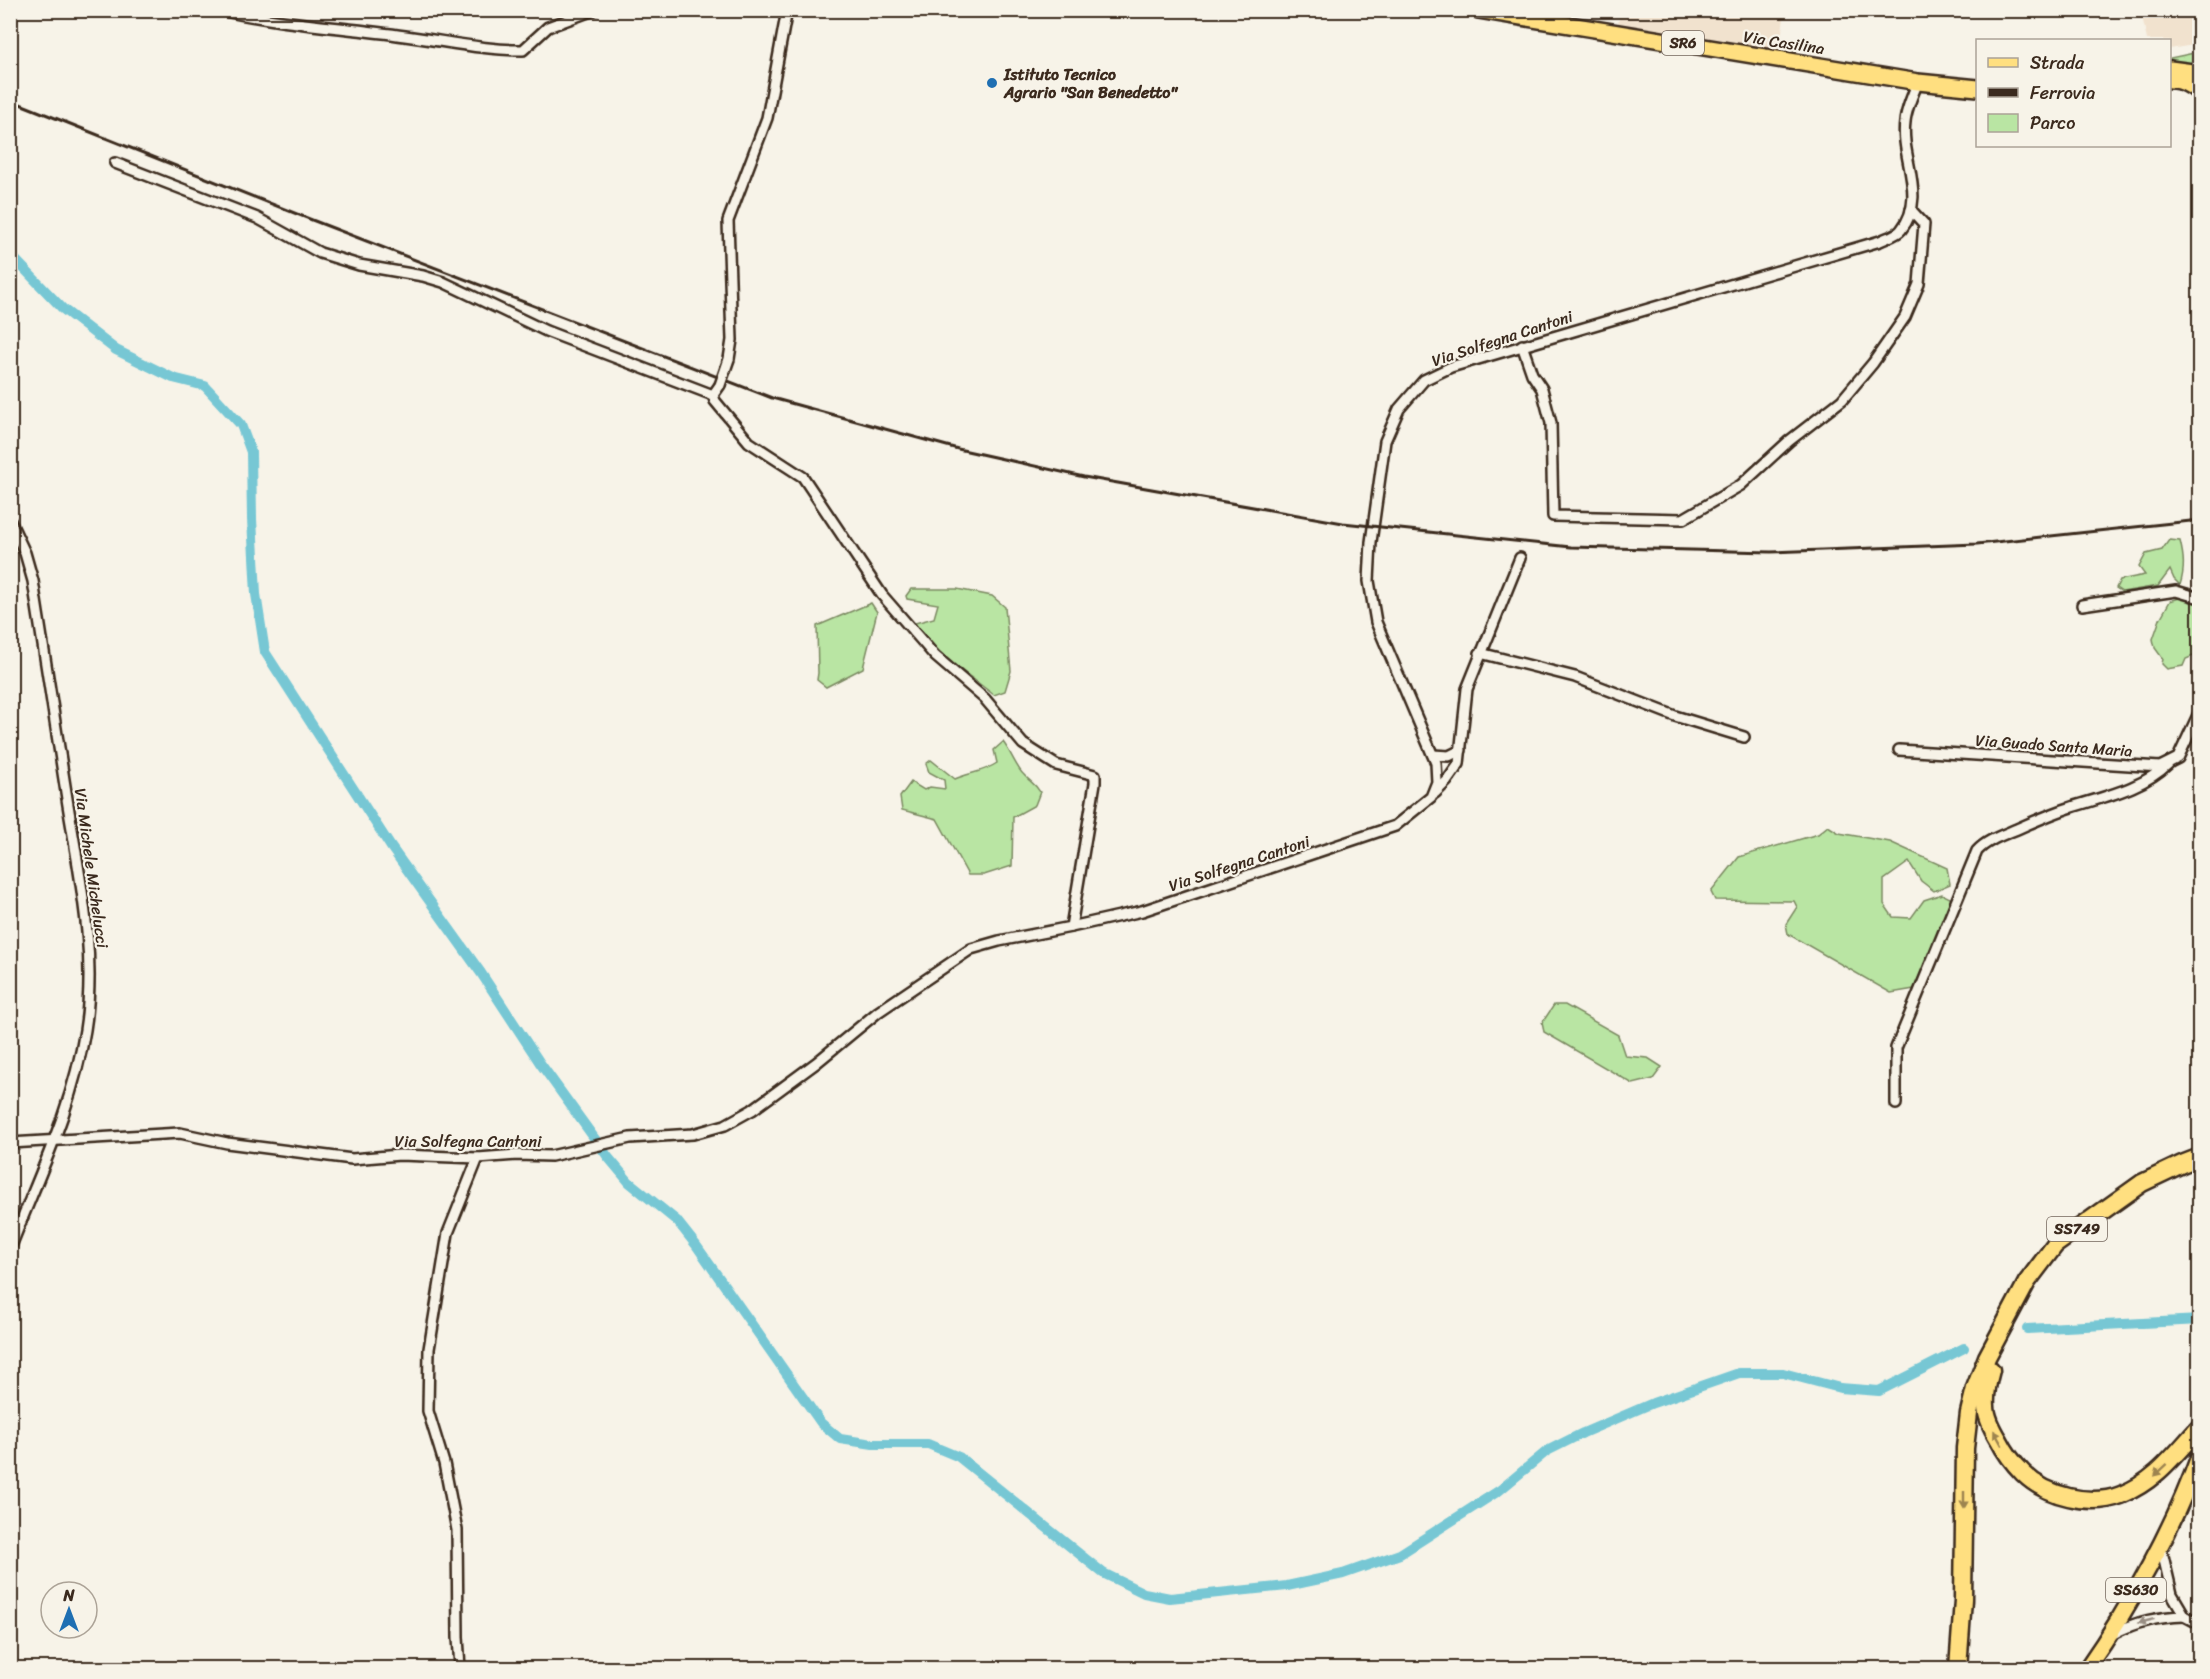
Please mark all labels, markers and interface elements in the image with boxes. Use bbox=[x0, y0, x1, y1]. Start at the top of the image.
street label: Via Casilina bbox=[1741, 22, 1826, 63]
road number: SR6 bbox=[1662, 31, 1704, 55]
legend bbox=[1976, 39, 2171, 147]
text: Strada bbox=[2030, 47, 2085, 79]
place label: Istituto Tecnico Agrario "San Benedetto" bbox=[1003, 60, 1178, 107]
marker: Istituto Tecnico Agrario "San Benedetto" bbox=[985, 76, 999, 90]
text: Ferrovia bbox=[2030, 77, 2095, 109]
text: Parco bbox=[2030, 107, 2075, 139]
street label: Via Solfegna Cantoni bbox=[1428, 302, 1577, 375]
street label: Via Guado Santa Maria bbox=[1974, 726, 2133, 765]
street label: Via Michele Michelucci bbox=[66, 786, 117, 951]
street label: Via Solfegna Cantoni bbox=[1165, 827, 1314, 900]
street label: Via Solfegna Cantoni bbox=[395, 1127, 542, 1156]
road number: SS749 bbox=[2047, 1217, 2107, 1241]
one-way arrow bbox=[1993, 1430, 2003, 1447]
one-way arrow bbox=[2153, 1463, 2168, 1477]
one-way arrow bbox=[1959, 1491, 1969, 1510]
road number: SS630 bbox=[2106, 1578, 2166, 1602]
north arrow bbox=[39, 1580, 99, 1640]
text: N bbox=[62, 1581, 75, 1610]
one-way arrow bbox=[2136, 1616, 2155, 1626]

